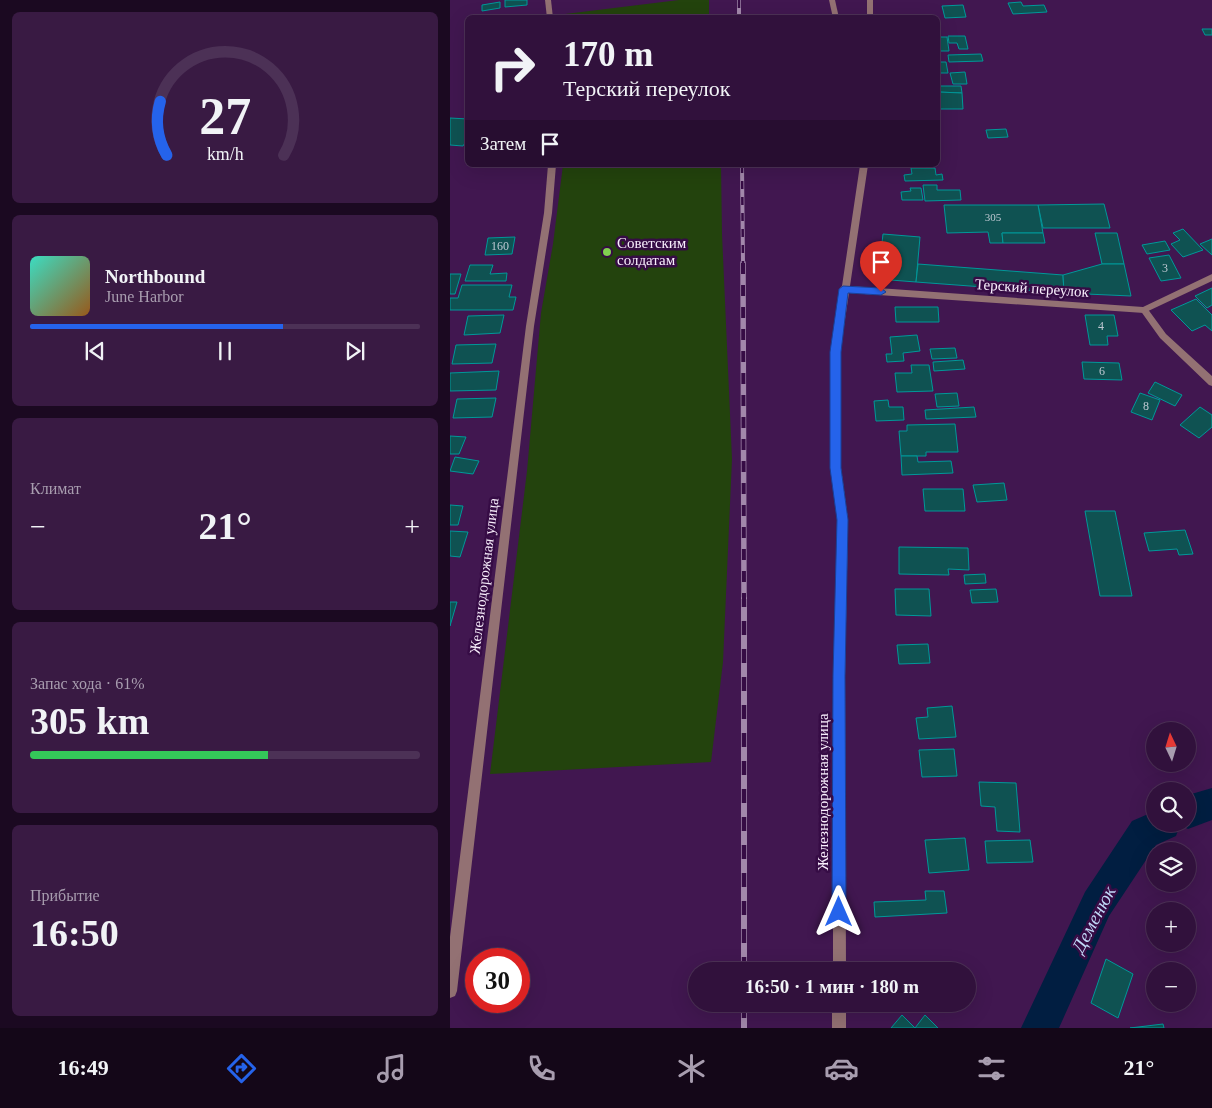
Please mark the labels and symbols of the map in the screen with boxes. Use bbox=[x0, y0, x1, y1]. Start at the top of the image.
house number: 305 bbox=[985, 211, 1002, 223]
place label: Советским солдатам bbox=[617, 235, 687, 268]
house number: 160 bbox=[491, 239, 509, 253]
pin bbox=[860, 241, 902, 292]
marker: Советским солдатам bbox=[601, 246, 613, 258]
house number: 3 bbox=[1162, 261, 1168, 275]
street label: Терский переулок bbox=[975, 276, 1090, 300]
house number: 4 bbox=[1098, 319, 1104, 333]
house number: 6 bbox=[1099, 364, 1105, 378]
house number: 8 bbox=[1143, 399, 1149, 413]
street label: Железнодорожная улица bbox=[466, 497, 502, 655]
street label: Железнодорожная улица bbox=[815, 713, 831, 871]
north arrow bbox=[1146, 722, 1196, 772]
water label: Деменюк bbox=[1066, 881, 1120, 958]
position arrow bbox=[812, 885, 864, 937]
speed limit sign: 30 bbox=[465, 948, 530, 1013]

